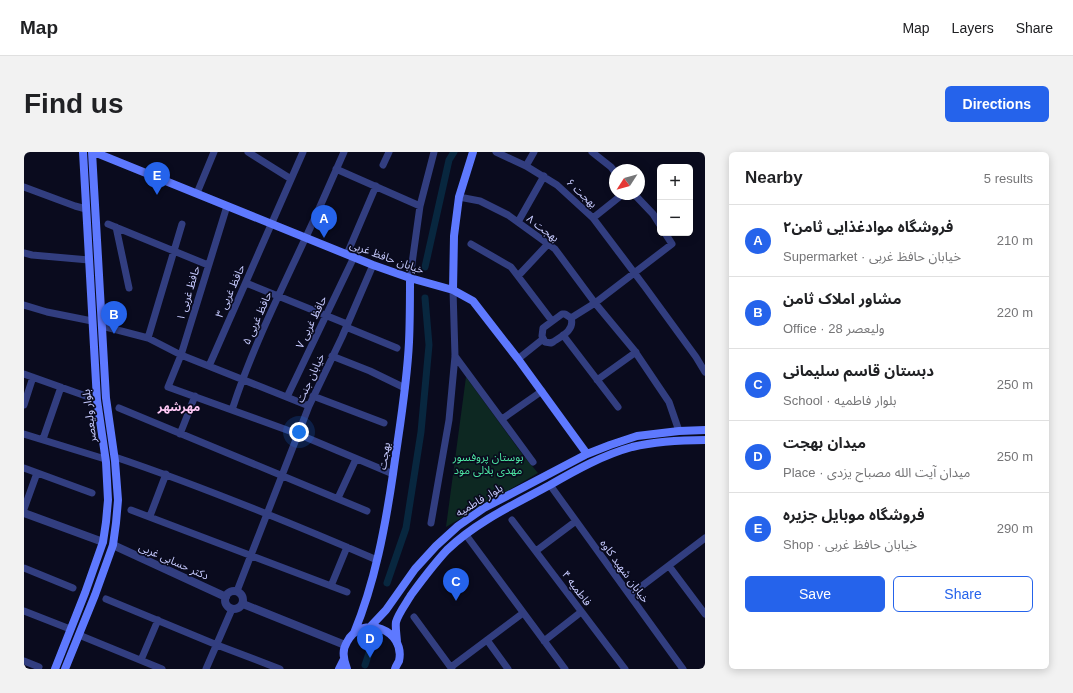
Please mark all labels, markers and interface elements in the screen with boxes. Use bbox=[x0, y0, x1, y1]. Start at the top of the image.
text: Map bbox=[20, 17, 58, 38]
text: Map bbox=[902, 20, 930, 36]
text: Layers bbox=[952, 20, 994, 36]
text: Share bbox=[1016, 20, 1053, 36]
button: Directions bbox=[945, 86, 1049, 122]
text: Find us bbox=[24, 88, 124, 119]
pin: E bbox=[144, 162, 170, 195]
north arrow bbox=[609, 164, 645, 200]
map controls bbox=[657, 164, 693, 236]
button: + bbox=[657, 164, 693, 200]
text: Nearby bbox=[745, 168, 803, 187]
text: 5 results bbox=[984, 171, 1033, 186]
street label: بهجت ۶ bbox=[564, 176, 600, 211]
button: − bbox=[657, 200, 693, 236]
pin: A bbox=[311, 205, 337, 238]
street label: بهجت ۸ bbox=[524, 212, 561, 245]
text: فروشگاه موادغذایی ثامن۲ bbox=[783, 218, 953, 235]
text: A bbox=[753, 233, 763, 248]
text: 210 m bbox=[997, 233, 1033, 248]
street label: خیابان حافظ غربی bbox=[348, 238, 426, 277]
text: Supermarket · خیابان حافظ غربی bbox=[783, 249, 961, 264]
street label: حافظ غربی ۳ bbox=[213, 262, 248, 320]
street label: حافظ غربی ۱ bbox=[174, 264, 203, 322]
street label: حافظ غربی ۵ bbox=[240, 289, 275, 347]
text: مشاور املاک ثامن bbox=[783, 290, 901, 307]
street label: حافظ غربی ۷ bbox=[293, 293, 330, 351]
pin: B bbox=[101, 301, 127, 334]
text: B bbox=[753, 305, 763, 320]
text: 220 m bbox=[997, 305, 1033, 320]
text: Office · ولیعصر 28 bbox=[783, 321, 885, 336]
street label: خیابان جنت bbox=[293, 351, 328, 405]
text: دبستان قاسم سلیمانی bbox=[783, 362, 934, 379]
text: C bbox=[753, 377, 763, 392]
text: 250 m bbox=[997, 377, 1033, 392]
street label: بلوار ولیعصر bbox=[80, 389, 99, 444]
text: School · بلوار فاطمیه bbox=[783, 393, 896, 408]
district label: مهرشهر bbox=[157, 400, 200, 414]
your location bbox=[289, 422, 309, 442]
text: میدان بهجت bbox=[783, 434, 866, 451]
street label: بهجت bbox=[376, 441, 393, 471]
text: D bbox=[753, 449, 763, 464]
text: 250 m bbox=[997, 449, 1033, 464]
park label: بوستان پروفسور مهدی بلالی مود bbox=[452, 451, 523, 477]
text: Place · میدان آیت الله مصباح یزدی bbox=[783, 465, 970, 480]
street label: بلوار فاطمیه bbox=[453, 481, 505, 520]
text: فروشگاه موبایل جزیره bbox=[783, 506, 925, 523]
text: E bbox=[754, 521, 762, 536]
text: 290 m bbox=[997, 521, 1033, 536]
street label: خیابان شهید کاوه bbox=[597, 537, 652, 606]
text: Shop · خیابان حافظ غربی bbox=[783, 537, 917, 552]
street label: دکتر حسابی غربی bbox=[137, 540, 211, 583]
pin: C bbox=[443, 568, 469, 601]
street label: فاطمیه ۴ bbox=[559, 568, 594, 609]
button: Save bbox=[745, 576, 885, 612]
button: Share bbox=[893, 576, 1033, 612]
pin: D bbox=[357, 625, 383, 658]

